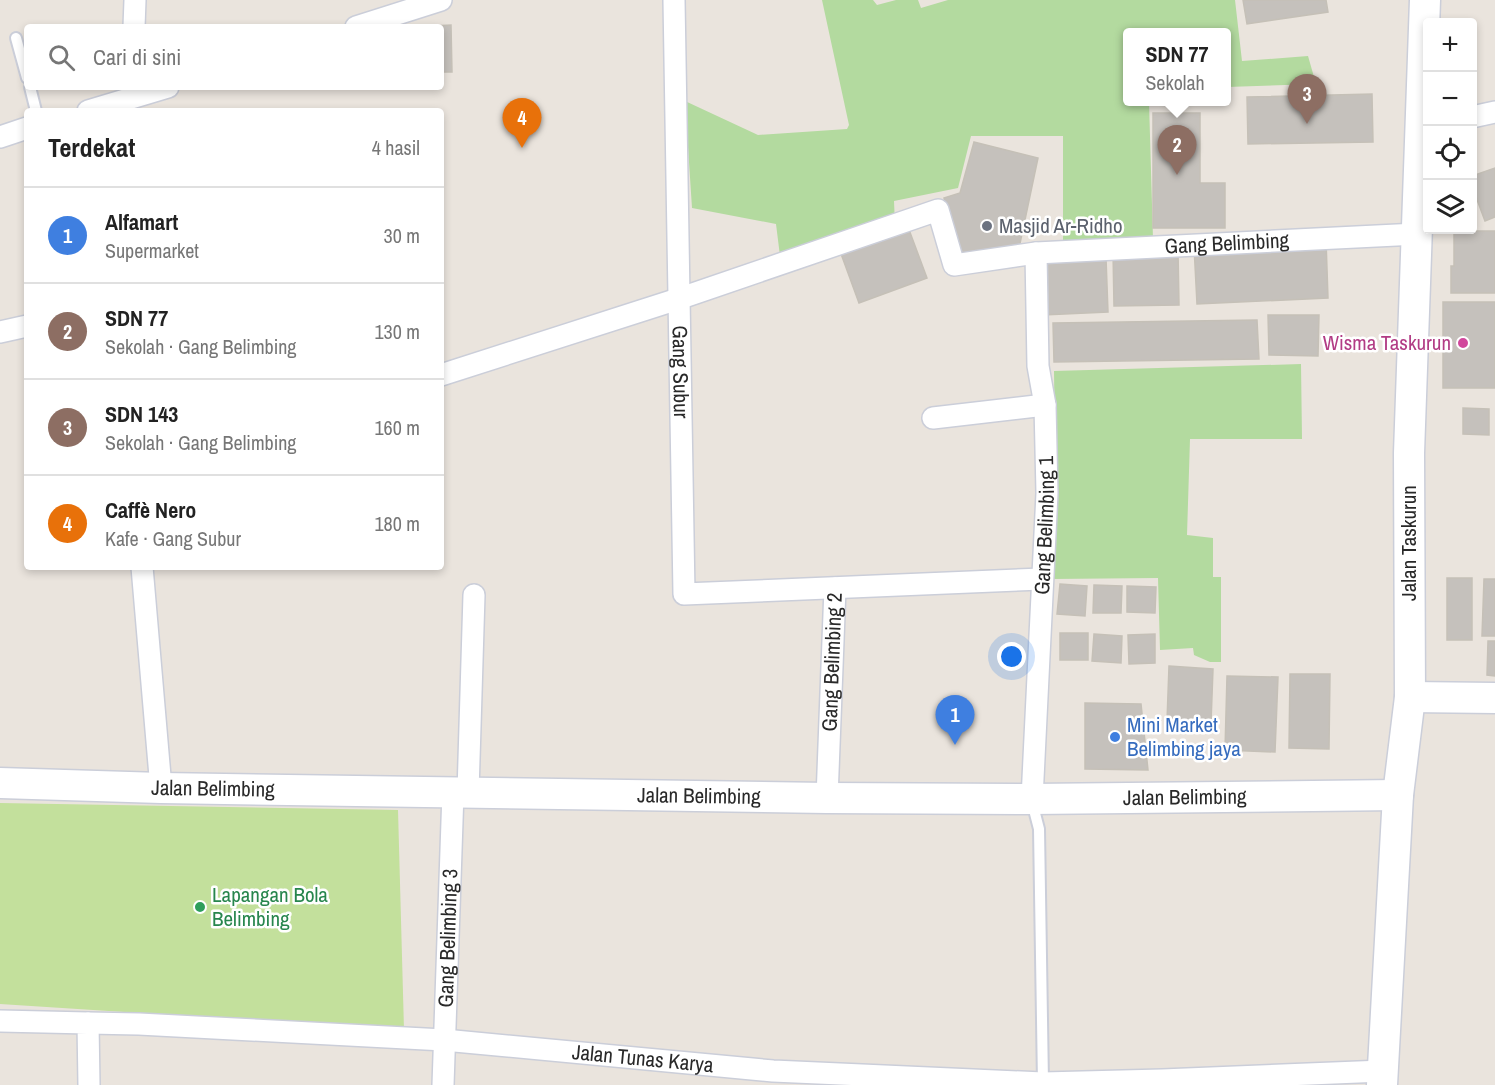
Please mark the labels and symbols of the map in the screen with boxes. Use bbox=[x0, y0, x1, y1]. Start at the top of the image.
pin: 3 bbox=[1288, 74, 1326, 124]
pin: 4 bbox=[502, 98, 542, 148]
pin: 2 bbox=[1158, 126, 1196, 175]
place label: Masjid Ar-Ridho bbox=[999, 211, 1122, 240]
marker: Masjid Ar-Ridho bbox=[980, 219, 994, 233]
street label: Gang Belimbing bbox=[1164, 225, 1290, 261]
street label: Gang Subur bbox=[665, 325, 696, 419]
place label: Wisma Taskurun bbox=[1323, 328, 1451, 357]
marker: Wisma Taskurun bbox=[1456, 336, 1470, 350]
street label: Gang Belimbing 1 bbox=[1027, 455, 1061, 595]
street label: Jalan Taskurun bbox=[1394, 485, 1423, 601]
street label: Gang Belimbing 2 bbox=[815, 592, 849, 732]
your location bbox=[997, 642, 1026, 671]
pin: 1 bbox=[936, 696, 974, 745]
place label: Mini Market Belimbing jaya bbox=[1127, 710, 1241, 763]
marker: Mini Market Belimbing jaya bbox=[1108, 730, 1122, 744]
street label: Jalan Belimbing bbox=[151, 773, 275, 804]
street label: Jalan Belimbing bbox=[637, 780, 761, 811]
street label: Jalan Belimbing bbox=[1123, 782, 1247, 812]
street label: Gang Belimbing 3 bbox=[431, 868, 464, 1008]
place label: Lapangan Bola Belimbing bbox=[212, 880, 328, 933]
marker: Lapangan Bola Belimbing bbox=[193, 900, 207, 914]
street label: Jalan Tunas Karya bbox=[571, 1037, 715, 1079]

